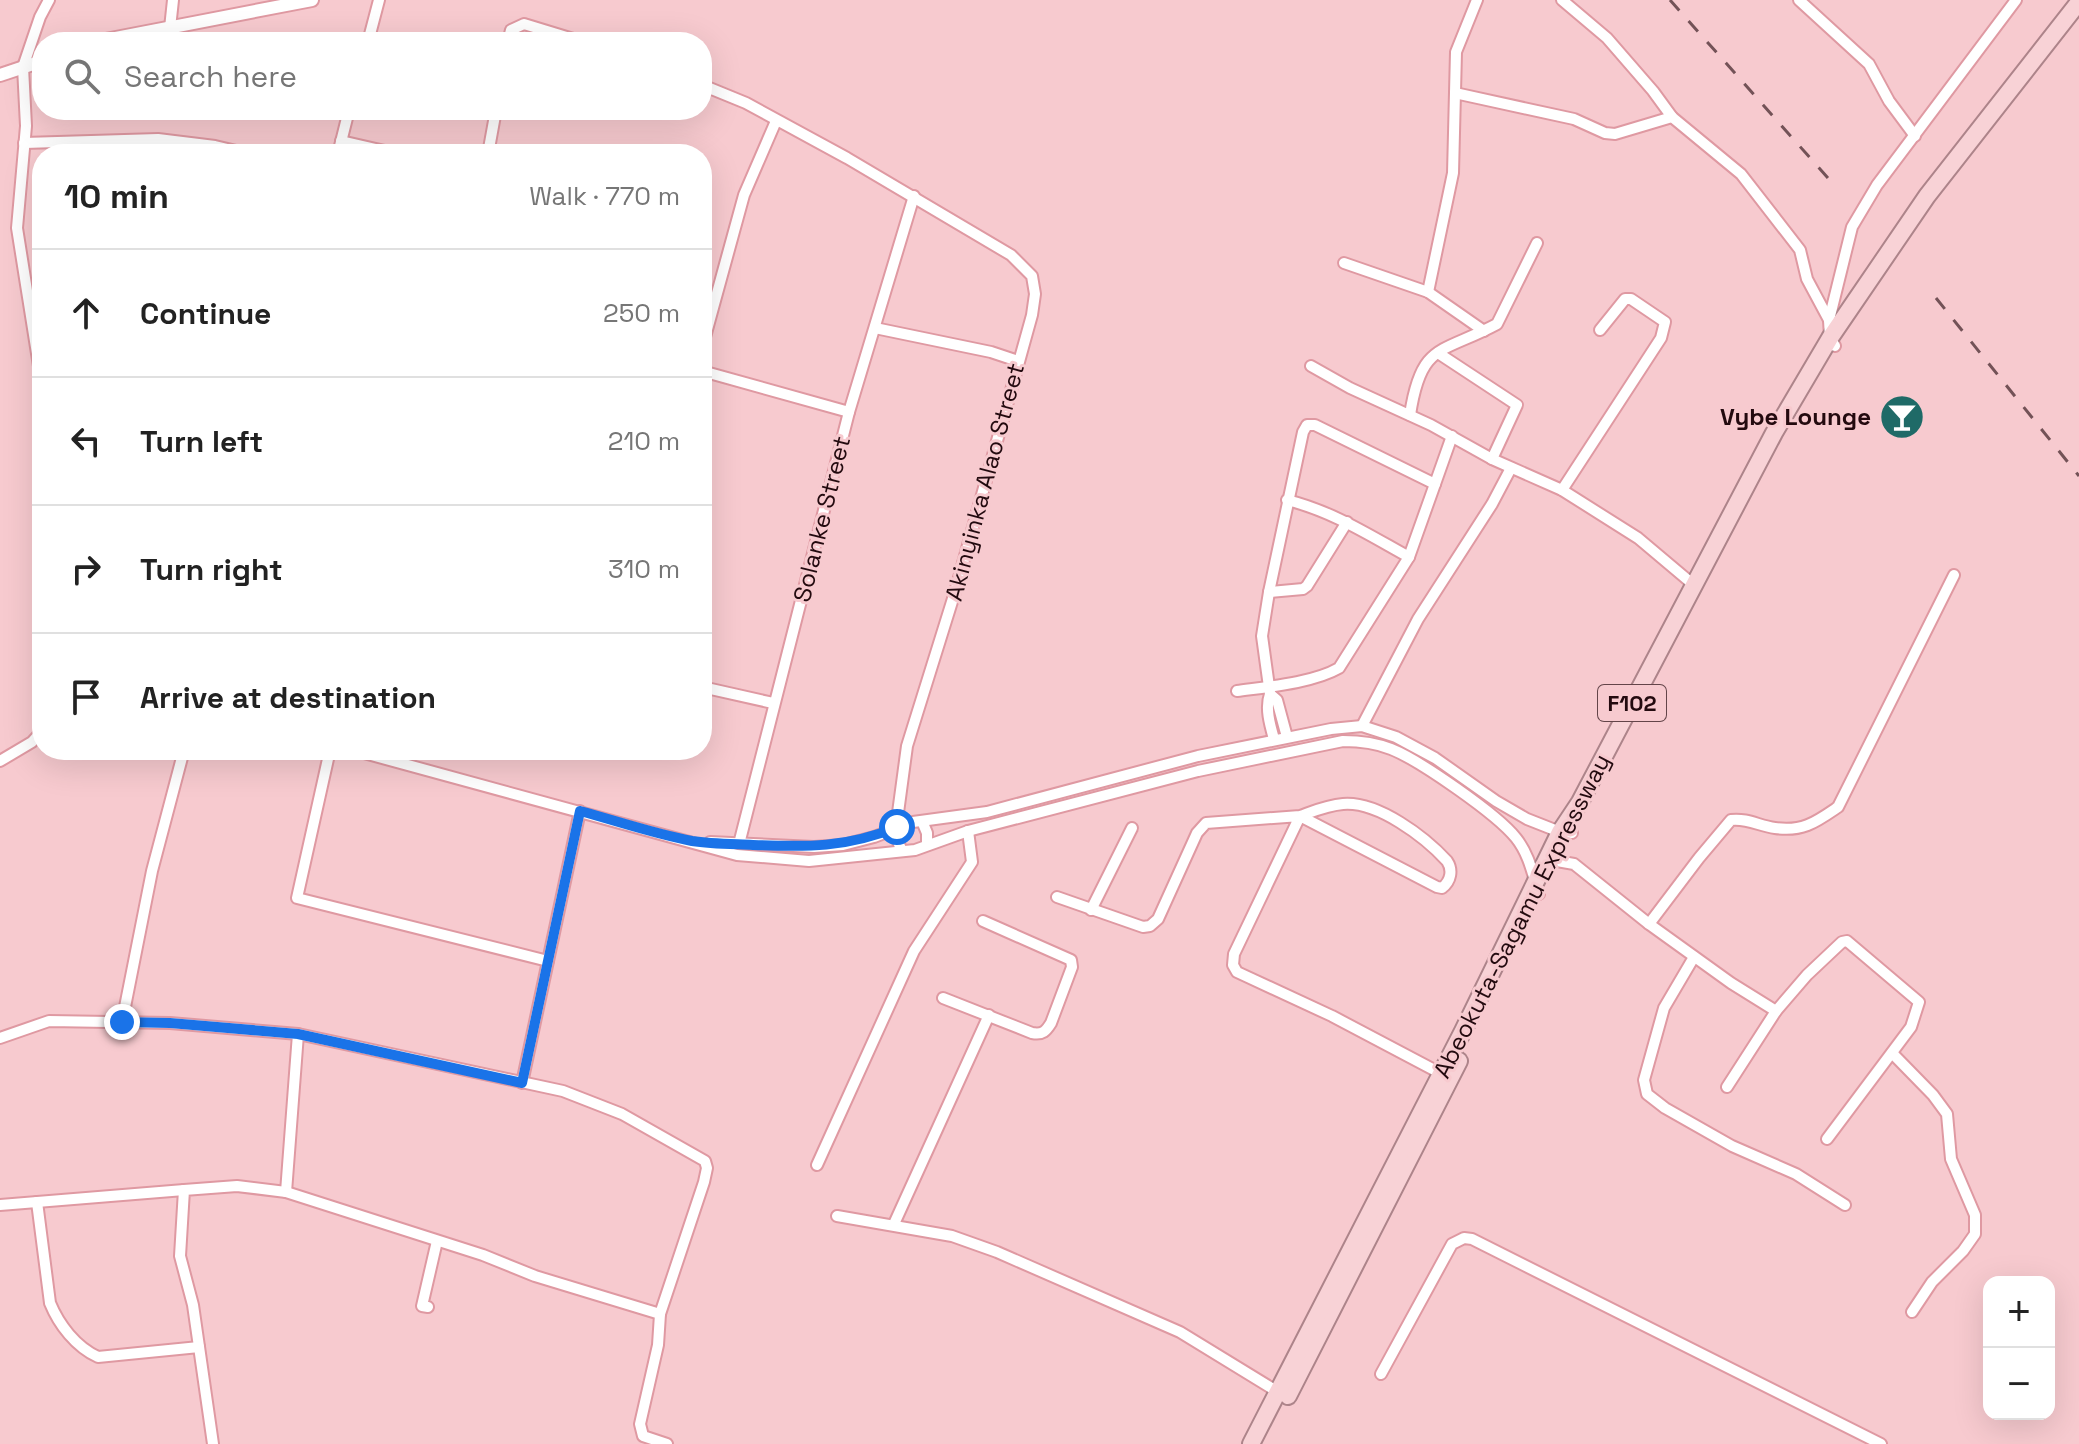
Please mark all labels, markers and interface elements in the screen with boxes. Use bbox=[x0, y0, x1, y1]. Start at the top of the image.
search box bbox=[32, 32, 712, 120]
icon: search bbox=[60, 54, 104, 98]
text: Search here bbox=[124, 57, 297, 96]
text: 10 min bbox=[64, 175, 169, 218]
text: Walk · 770 m bbox=[529, 179, 680, 213]
icon: ahead bbox=[64, 291, 108, 335]
text: Continue bbox=[140, 294, 271, 333]
text: 250 m bbox=[603, 296, 680, 330]
street label: Akinyinka Alao Street bbox=[938, 360, 1031, 604]
bar icon: Vybe Lounge bbox=[1878, 393, 1926, 441]
place label: Vybe Lounge bbox=[1720, 401, 1871, 432]
icon: left bbox=[64, 419, 108, 463]
text: Turn left bbox=[140, 422, 263, 461]
text: 210 m bbox=[608, 424, 680, 458]
street label: Solanke Street bbox=[786, 433, 857, 605]
icon: right bbox=[64, 547, 108, 591]
text: Turn right bbox=[140, 550, 283, 589]
text: 310 m bbox=[608, 552, 680, 586]
icon: arrive bbox=[64, 675, 108, 719]
text: Arrive at destination bbox=[140, 678, 436, 717]
road number: F102 bbox=[1598, 685, 1666, 721]
street label: Abeokuta-Sagamu Expressway bbox=[1426, 748, 1617, 1083]
route start bbox=[879, 809, 915, 845]
route end bbox=[104, 1004, 140, 1040]
map controls bbox=[1983, 1276, 2055, 1420]
button: + bbox=[1983, 1276, 2055, 1348]
button: − bbox=[1983, 1348, 2055, 1420]

